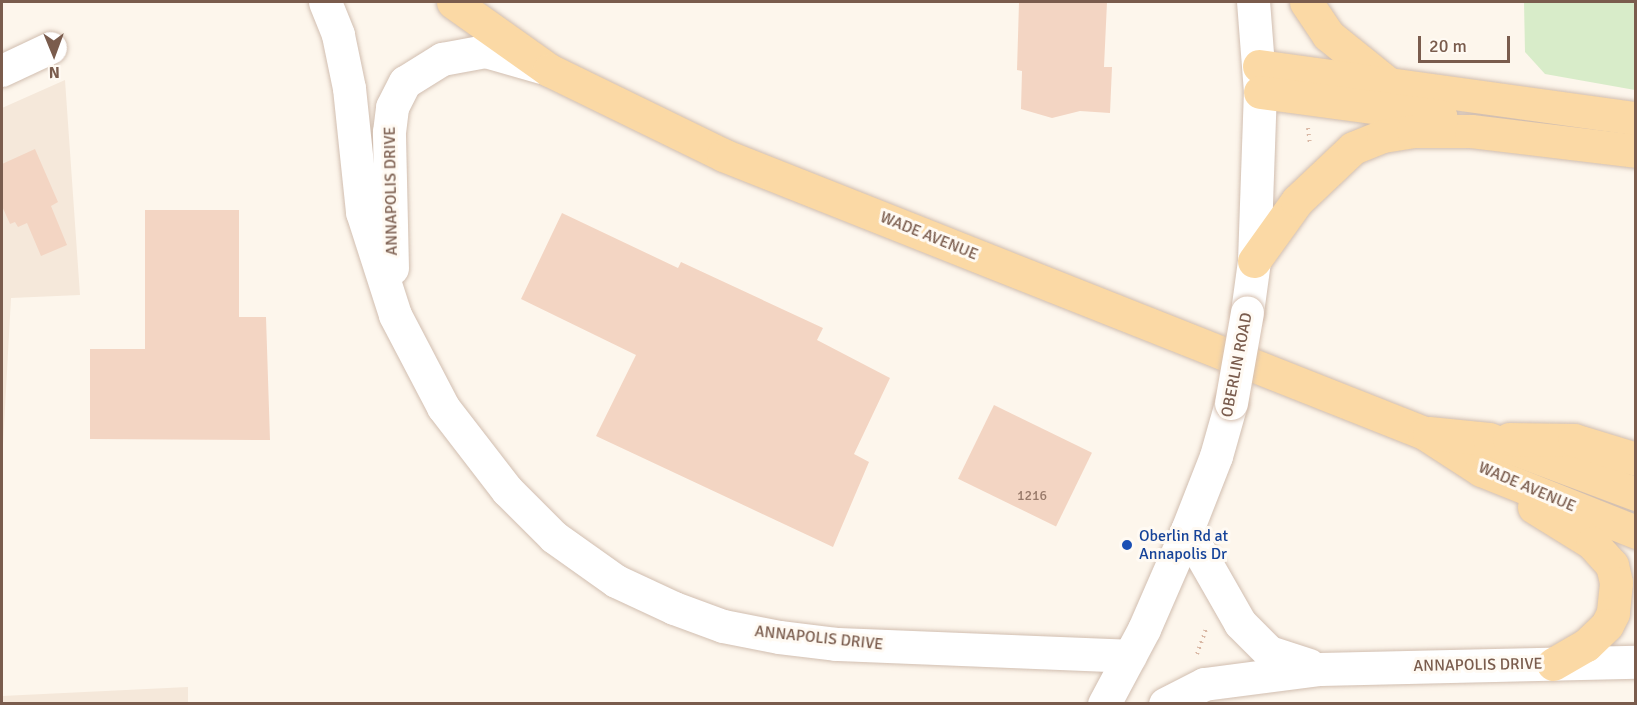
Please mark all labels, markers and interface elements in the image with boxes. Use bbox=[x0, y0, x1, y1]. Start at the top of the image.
north arrow bbox=[24, 24, 84, 84]
scale bar bbox=[1421, 24, 1512, 62]
text: 20 m bbox=[1429, 35, 1467, 57]
text: N bbox=[49, 62, 60, 82]
street label: ANNAPOLIS DRIVE bbox=[380, 126, 402, 256]
street label: WADE AVENUE bbox=[877, 208, 981, 264]
street label: OBERLIN ROAD bbox=[1217, 311, 1257, 419]
street label: WADE AVENUE bbox=[1476, 458, 1578, 516]
house number: 1216 bbox=[1017, 488, 1047, 504]
place label: Oberlin Rd at Annapolis Dr bbox=[1139, 526, 1228, 564]
marker: Oberlin Rd at Annapolis Dr bbox=[1120, 538, 1134, 552]
street label: ANNAPOLIS DRIVE bbox=[754, 622, 884, 654]
street label: ANNAPOLIS DRIVE bbox=[1413, 654, 1543, 676]

